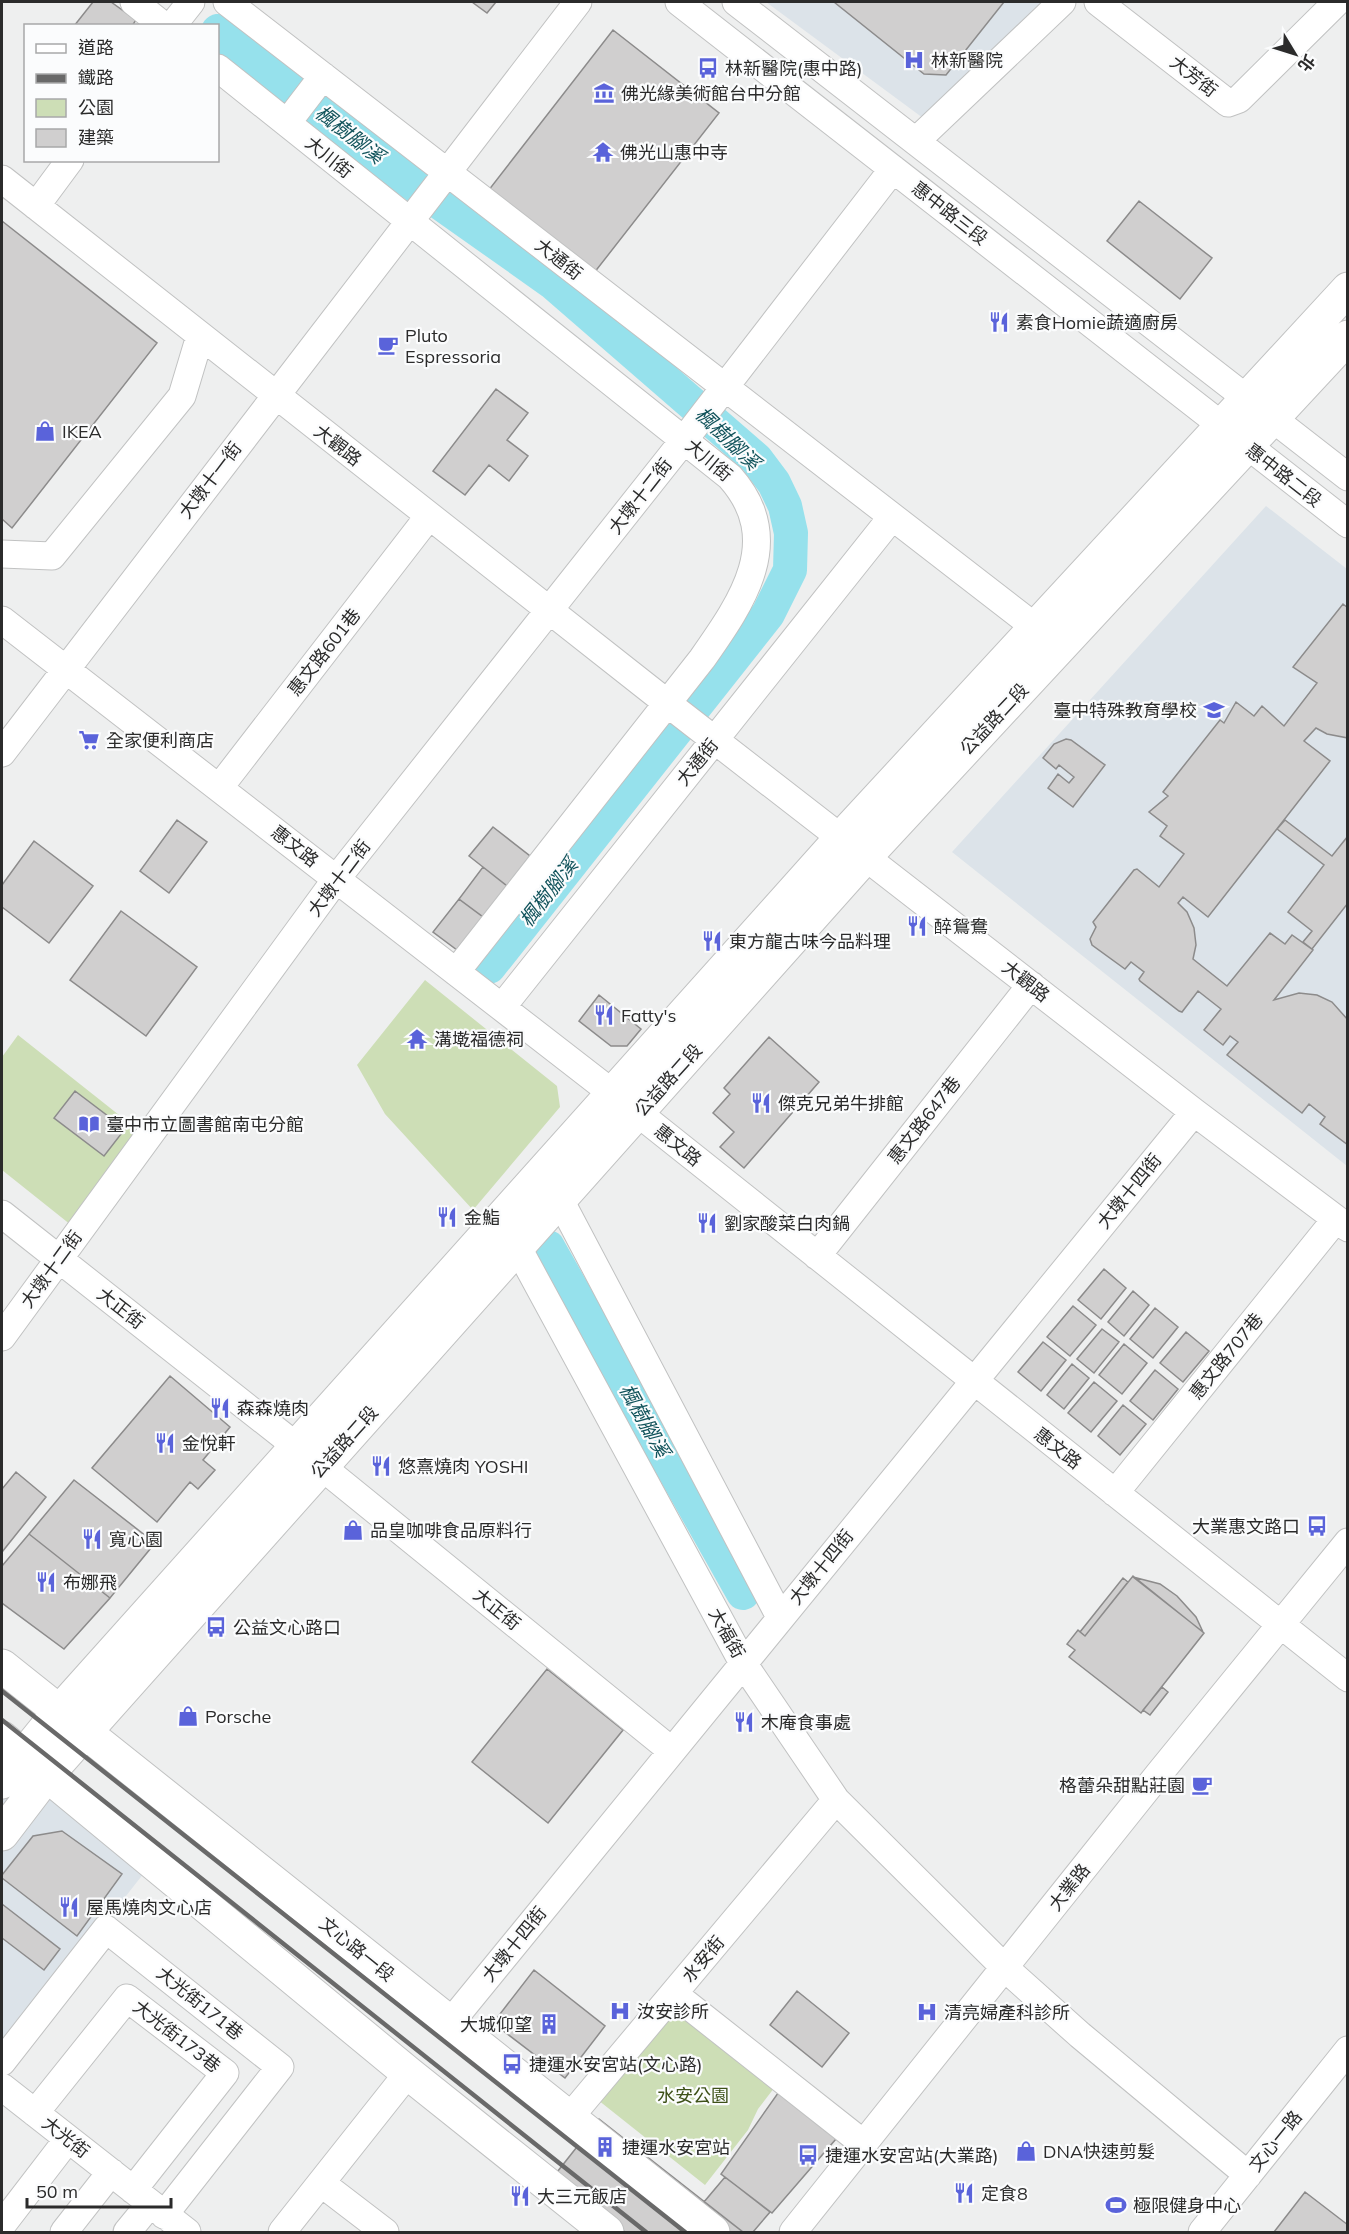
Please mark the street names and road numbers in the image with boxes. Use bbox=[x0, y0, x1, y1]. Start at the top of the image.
street label: 大芳街 bbox=[1166, 50, 1222, 102]
street label: 大川街 bbox=[301, 131, 357, 183]
street label: 惠中路三段 bbox=[907, 176, 993, 250]
street label: 大通街 bbox=[531, 233, 587, 285]
street label: 大觀路 bbox=[310, 419, 366, 471]
street label: 大川街 bbox=[681, 434, 737, 486]
street label: 大墩十一街 bbox=[174, 437, 246, 523]
street label: 惠中路二段 bbox=[1241, 438, 1327, 512]
street label: 大墩十二街 bbox=[603, 453, 677, 539]
street label: 惠文路601巷 bbox=[283, 604, 365, 700]
street label: 公益路二段 bbox=[955, 678, 1033, 760]
street label: 大通街 bbox=[671, 734, 723, 790]
street label: 惠文路 bbox=[267, 820, 323, 872]
street label: 大墩十二街 bbox=[303, 835, 375, 921]
street label: 大觀路 bbox=[998, 955, 1054, 1007]
street label: 公益路二段 bbox=[629, 1039, 707, 1121]
street label: 惠文路647巷 bbox=[883, 1072, 965, 1168]
street label: 惠文路 bbox=[650, 1119, 706, 1171]
street label: 大墩十四街 bbox=[1092, 1149, 1166, 1233]
street label: 大墩十二街 bbox=[15, 1226, 87, 1312]
street label: 大正街 bbox=[93, 1282, 149, 1334]
street label: 惠文路707巷 bbox=[1184, 1308, 1268, 1404]
street label: 公益路二段 bbox=[305, 1401, 383, 1483]
street label: 惠文路 bbox=[1030, 1422, 1086, 1474]
street label: 大墩十四街 bbox=[784, 1525, 858, 1609]
street label: 大正街 bbox=[469, 1583, 525, 1635]
street label: 大福街 bbox=[704, 1604, 750, 1662]
street label: 大業路 bbox=[1043, 1859, 1095, 1915]
street label: 大墩十四街 bbox=[477, 1902, 551, 1986]
street label: 文心路一段 bbox=[315, 1912, 399, 1986]
street label: 水安街 bbox=[677, 1931, 729, 1987]
street label: 大光街171巷 bbox=[152, 1961, 248, 2045]
street label: 大光街173巷 bbox=[129, 1995, 225, 2077]
street label: 文心一路 bbox=[1243, 2106, 1307, 2176]
street label: 大光街 bbox=[38, 2111, 94, 2163]

